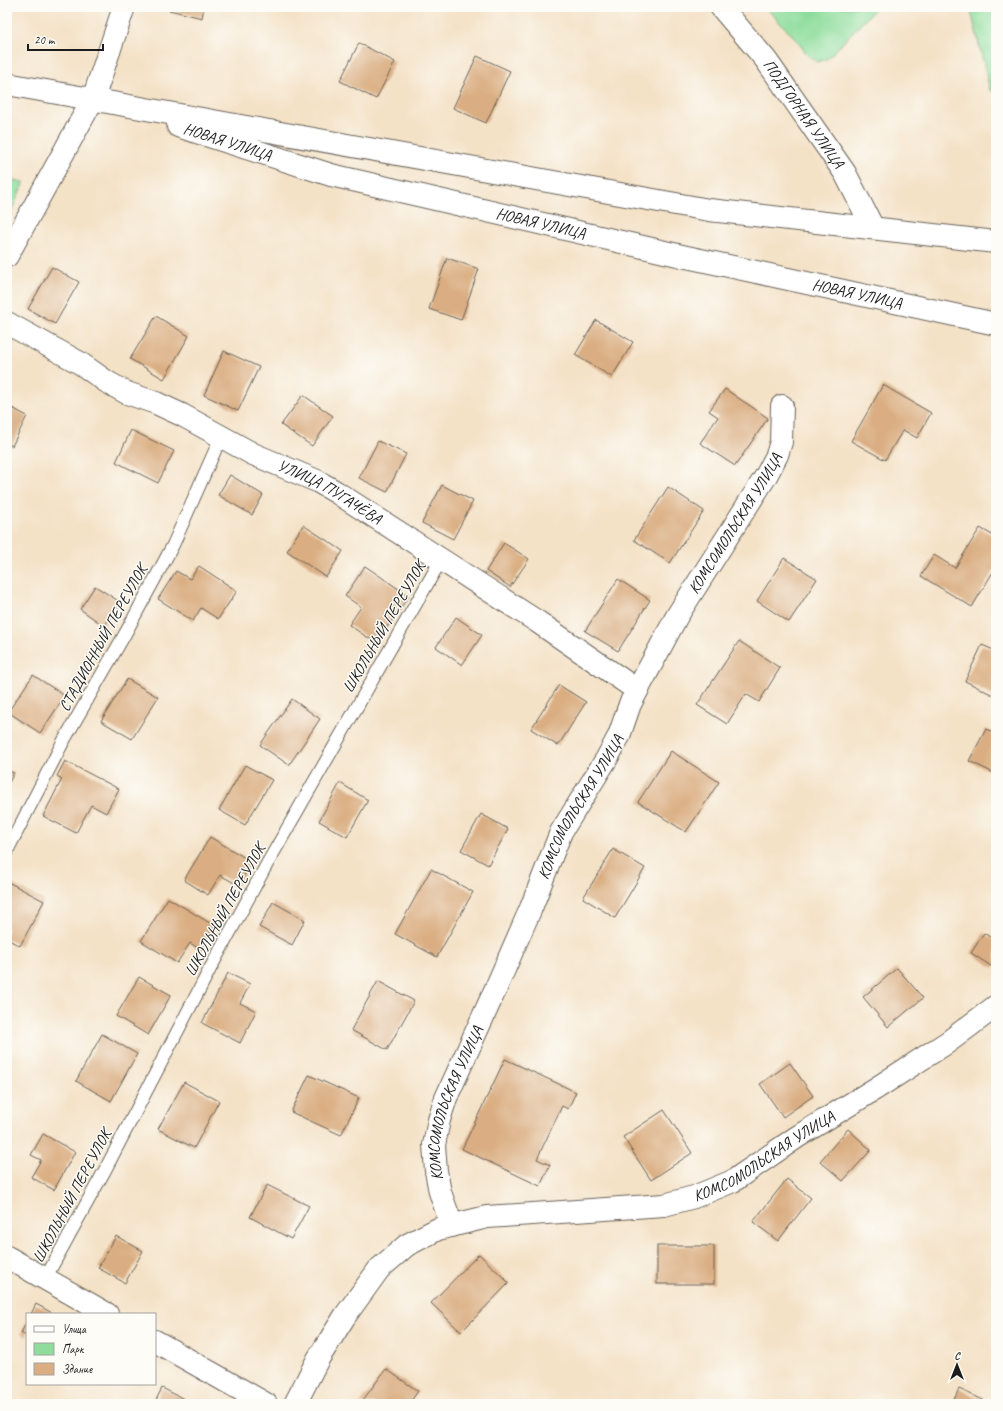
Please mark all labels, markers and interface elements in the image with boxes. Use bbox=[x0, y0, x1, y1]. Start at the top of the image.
scale bar bbox=[28, 26, 103, 52]
text: 20 m bbox=[34, 32, 56, 48]
street label: ПОДГОРНАЯ УЛИЦА bbox=[759, 55, 849, 173]
street label: НОВАЯ УЛИЦА bbox=[181, 118, 275, 166]
street label: НОВАЯ УЛИЦА bbox=[494, 203, 588, 244]
street label: НОВАЯ УЛИЦА bbox=[810, 274, 905, 314]
street label: КОМСОМОЛЬСКАЯ УЛИЦА bbox=[684, 449, 787, 597]
street label: УЛИЦА ПУГАЧЁВА bbox=[274, 455, 386, 529]
street label: ШКОЛЬНЫЙ ПЕРЕУЛОК bbox=[338, 555, 431, 696]
street label: СТАДИОННЫЙ ПЕРЕУЛОК bbox=[54, 559, 153, 715]
street label: КОМСОМОЛЬСКАЯ УЛИЦА bbox=[533, 731, 628, 882]
street label: ШКОЛЬНЫЙ ПЕРЕУЛОК bbox=[180, 838, 271, 980]
street label: КОМСОМОЛЬСКАЯ УЛИЦА bbox=[424, 1022, 488, 1182]
street label: КОМСОМОЛЬСКАЯ УЛИЦА bbox=[690, 1106, 839, 1206]
street label: ШКОЛЬНЫЙ ПЕРЕУЛОК bbox=[28, 1123, 117, 1266]
legend bbox=[26, 1313, 156, 1385]
text: Улица bbox=[62, 1321, 87, 1337]
text: Парк bbox=[62, 1341, 85, 1357]
north arrow bbox=[937, 1345, 977, 1385]
text: С bbox=[954, 1348, 961, 1362]
text: Здание bbox=[62, 1361, 93, 1377]

